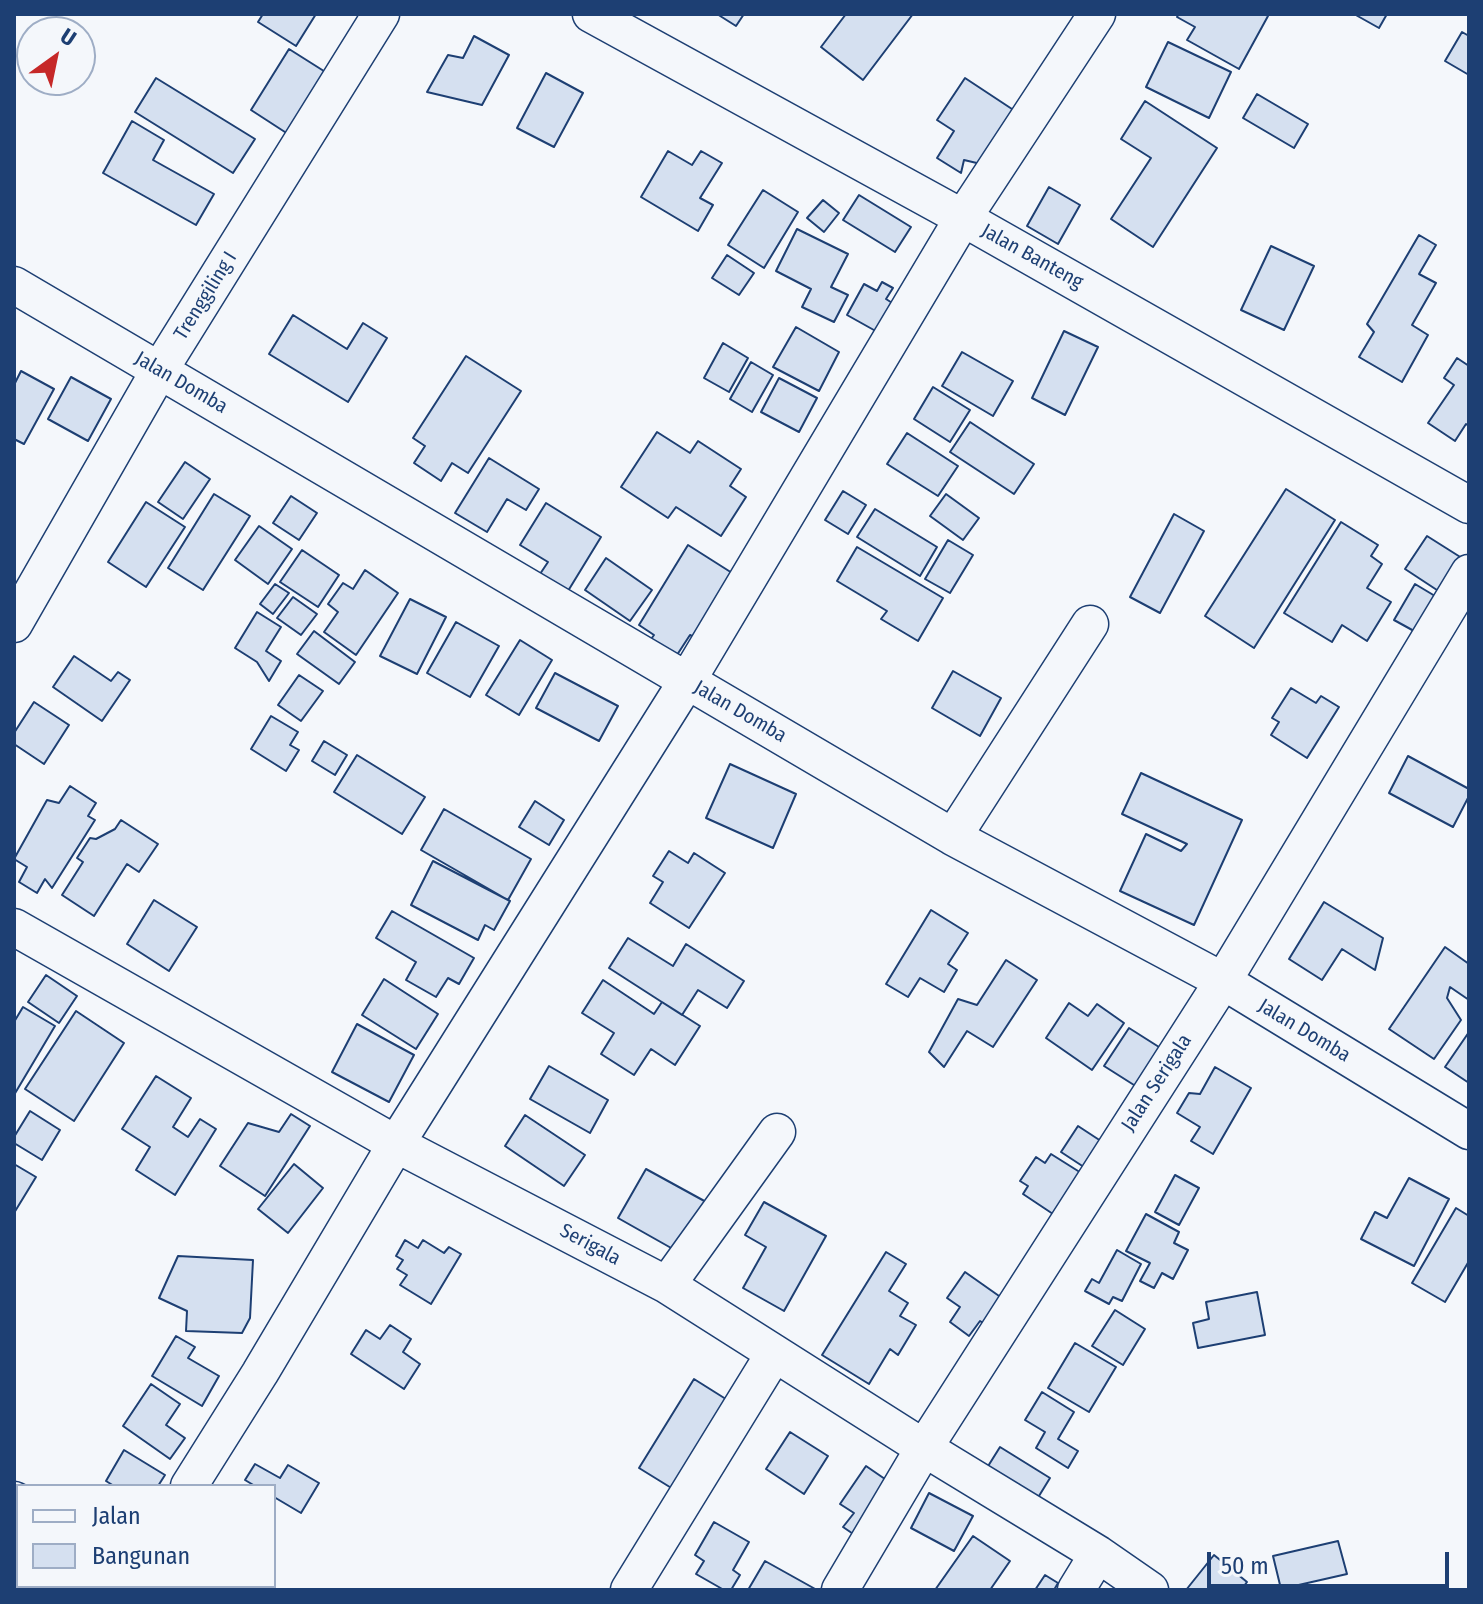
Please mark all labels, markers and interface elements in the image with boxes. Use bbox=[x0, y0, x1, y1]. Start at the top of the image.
north arrow bbox=[16, 16, 96, 96]
text: U bbox=[55, 22, 81, 52]
street label: Jalan Banteng bbox=[977, 219, 1087, 295]
street label: Trenggiling I bbox=[169, 247, 243, 345]
street label: Jalan Domba bbox=[130, 347, 232, 419]
street label: Jalan Domba bbox=[689, 676, 791, 748]
street label: Jalan Domba bbox=[1254, 994, 1354, 1068]
street label: Jalan Serigala bbox=[1117, 1030, 1197, 1136]
street label: Serigala bbox=[555, 1219, 625, 1271]
legend bbox=[16, 1484, 276, 1588]
text: Jalan bbox=[92, 1502, 141, 1530]
scale bar bbox=[1211, 1536, 1453, 1586]
text: Bangunan bbox=[92, 1542, 190, 1570]
text: 50 m bbox=[1221, 1552, 1269, 1580]

